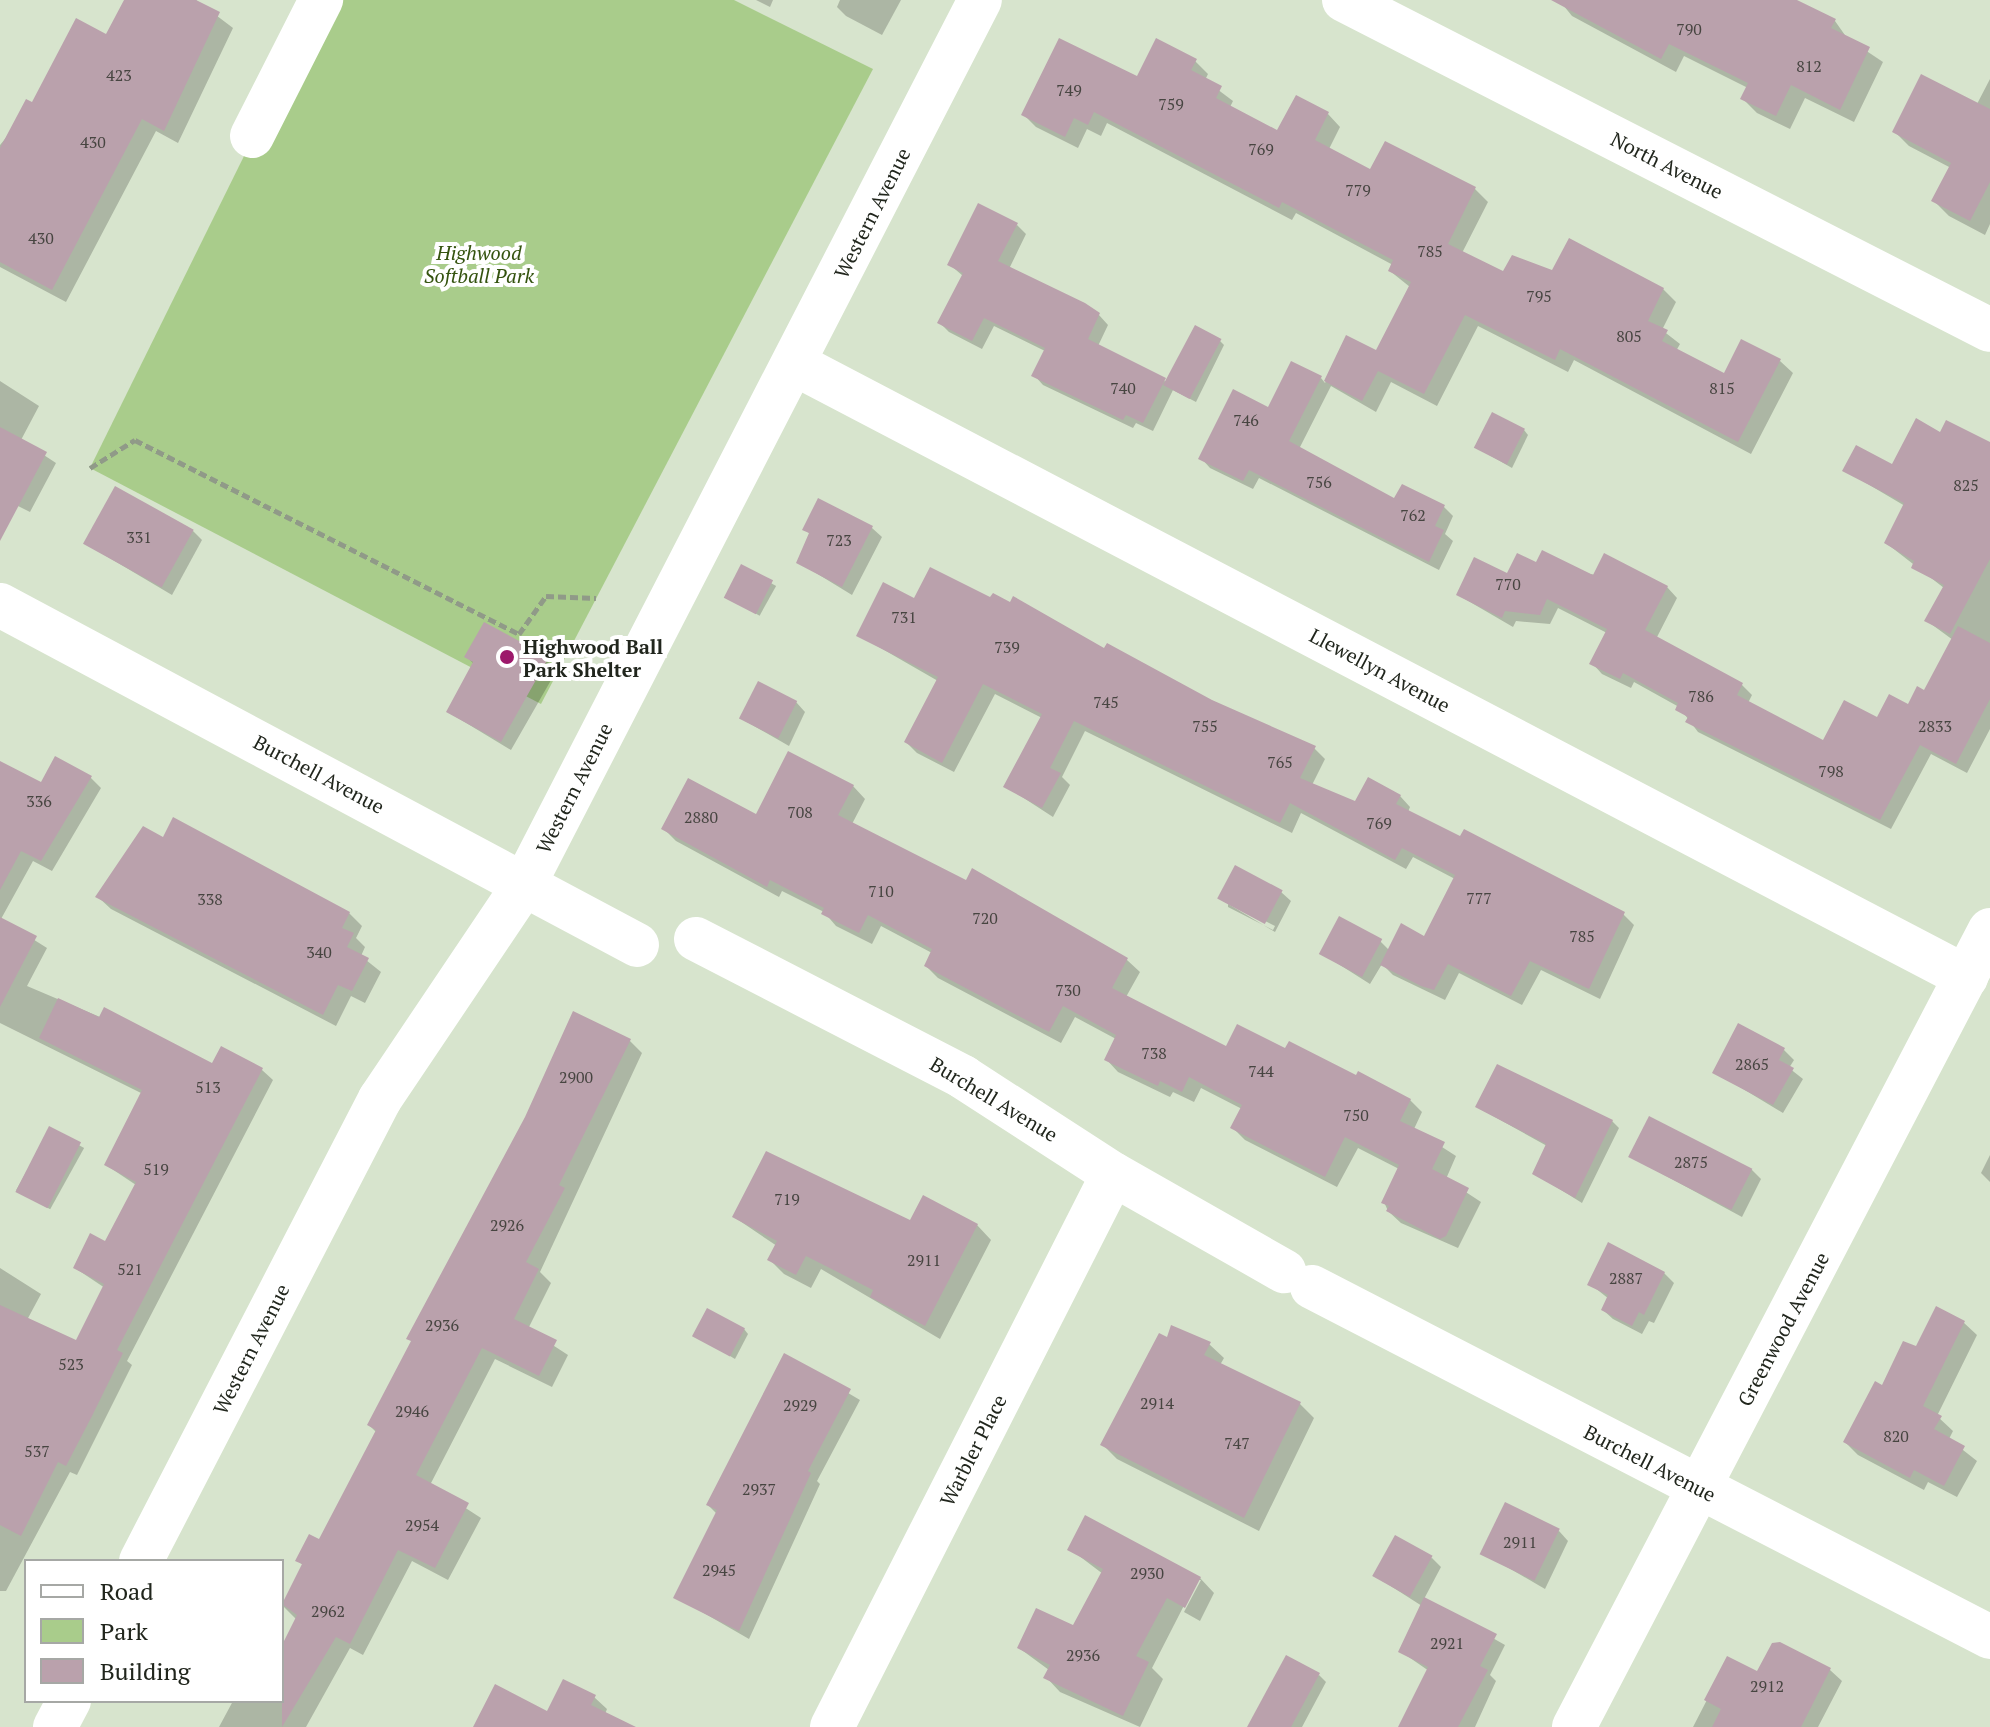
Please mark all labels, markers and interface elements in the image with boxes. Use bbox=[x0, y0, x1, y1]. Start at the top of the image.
house number: 790 bbox=[1676, 19, 1702, 39]
house number: 812 bbox=[1796, 56, 1822, 76]
house number: 423 bbox=[106, 65, 132, 85]
house number: 749 bbox=[1056, 80, 1082, 100]
house number: 759 bbox=[1158, 94, 1184, 114]
street label: North Avenue bbox=[1607, 126, 1727, 204]
house number: 430 bbox=[80, 132, 106, 152]
house number: 769 bbox=[1248, 139, 1274, 159]
street label: Western Avenue bbox=[829, 144, 915, 282]
house number: 779 bbox=[1345, 180, 1371, 200]
house number: 430 bbox=[28, 228, 54, 248]
park label: Highwood Softball Park bbox=[424, 240, 534, 287]
house number: 785 bbox=[1417, 241, 1443, 261]
house number: 795 bbox=[1526, 286, 1552, 306]
house number: 805 bbox=[1616, 326, 1642, 346]
house number: 740 bbox=[1110, 378, 1136, 398]
house number: 815 bbox=[1709, 378, 1735, 398]
house number: 746 bbox=[1233, 410, 1259, 430]
house number: 756 bbox=[1306, 472, 1332, 492]
house number: 825 bbox=[1953, 475, 1979, 495]
house number: 762 bbox=[1400, 505, 1426, 525]
house number: 331 bbox=[126, 527, 152, 547]
house number: 723 bbox=[826, 530, 852, 550]
house number: 770 bbox=[1495, 574, 1521, 594]
house number: 731 bbox=[891, 607, 917, 627]
street label: Llewellyn Avenue bbox=[1306, 623, 1454, 717]
place label: Highwood Ball Park Shelter bbox=[523, 634, 663, 681]
house number: 739 bbox=[994, 637, 1020, 657]
marker: Highwood Ball Park Shelter bbox=[498, 648, 516, 666]
house number: 786 bbox=[1688, 686, 1714, 706]
house number: 745 bbox=[1093, 692, 1119, 712]
house number: 755 bbox=[1192, 716, 1218, 736]
house number: 2833 bbox=[1918, 716, 1952, 736]
street label: Western Avenue bbox=[531, 719, 617, 857]
street label: Burchell Avenue bbox=[249, 729, 389, 819]
house number: 765 bbox=[1267, 752, 1293, 772]
house number: 798 bbox=[1818, 761, 1844, 781]
house number: 336 bbox=[26, 791, 52, 811]
house number: 708 bbox=[787, 802, 813, 822]
house number: 2880 bbox=[684, 807, 718, 827]
house number: 769 bbox=[1366, 813, 1392, 833]
house number: 710 bbox=[868, 881, 894, 901]
house number: 777 bbox=[1466, 888, 1492, 908]
house number: 338 bbox=[197, 889, 223, 909]
house number: 720 bbox=[972, 908, 998, 928]
house number: 785 bbox=[1569, 926, 1595, 946]
house number: 340 bbox=[306, 942, 332, 962]
house number: 730 bbox=[1055, 980, 1081, 1000]
house number: 738 bbox=[1141, 1043, 1167, 1063]
street label: Burchell Avenue bbox=[926, 1051, 1062, 1147]
house number: 2865 bbox=[1735, 1054, 1769, 1074]
house number: 744 bbox=[1248, 1061, 1274, 1081]
house number: 2900 bbox=[559, 1067, 593, 1087]
house number: 513 bbox=[195, 1077, 221, 1097]
house number: 750 bbox=[1343, 1105, 1369, 1125]
house number: 2875 bbox=[1674, 1152, 1708, 1172]
house number: 519 bbox=[143, 1159, 169, 1179]
house number: 719 bbox=[774, 1189, 800, 1209]
house number: 2926 bbox=[490, 1215, 524, 1235]
street label: Greenwood Avenue bbox=[1732, 1248, 1834, 1410]
house number: 2911 bbox=[907, 1250, 941, 1270]
house number: 521 bbox=[117, 1259, 143, 1279]
house number: 2887 bbox=[1609, 1268, 1643, 1288]
street label: Western Avenue bbox=[208, 1280, 294, 1418]
house number: 2936 bbox=[425, 1315, 459, 1335]
house number: 523 bbox=[58, 1354, 84, 1374]
street label: Warbler Place bbox=[935, 1390, 1011, 1510]
house number: 2914 bbox=[1140, 1393, 1174, 1413]
house number: 2929 bbox=[783, 1395, 817, 1415]
house number: 2946 bbox=[395, 1401, 429, 1421]
street label: Burchell Avenue bbox=[1580, 1419, 1720, 1507]
house number: 820 bbox=[1883, 1426, 1909, 1446]
house number: 747 bbox=[1224, 1433, 1250, 1453]
house number: 537 bbox=[24, 1441, 50, 1461]
house number: 2937 bbox=[742, 1479, 776, 1499]
house number: 2954 bbox=[405, 1515, 439, 1535]
house number: 2911 bbox=[1503, 1532, 1537, 1552]
legend bbox=[24, 1559, 284, 1703]
house number: 2945 bbox=[702, 1560, 736, 1580]
house number: 2930 bbox=[1130, 1563, 1164, 1583]
text: Road bbox=[100, 1575, 154, 1607]
house number: 2962 bbox=[311, 1601, 345, 1621]
text: Park bbox=[100, 1615, 148, 1647]
house number: 2921 bbox=[1430, 1633, 1464, 1653]
house number: 2936 bbox=[1066, 1645, 1100, 1665]
text: Building bbox=[100, 1655, 190, 1687]
house number: 2912 bbox=[1750, 1676, 1784, 1696]

